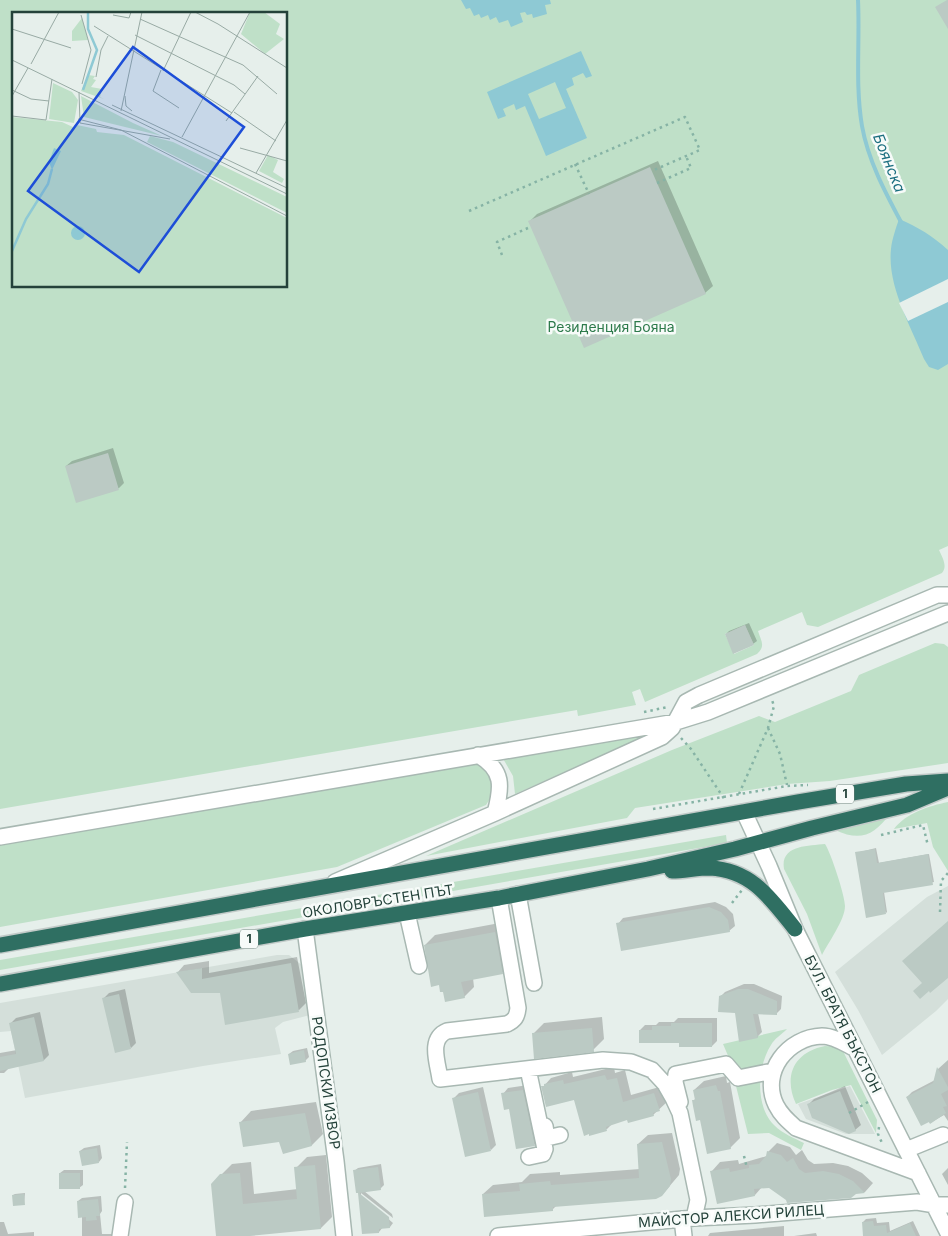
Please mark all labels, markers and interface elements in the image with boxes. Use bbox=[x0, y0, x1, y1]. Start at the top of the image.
inset map bbox=[12, 12, 288, 288]
water label: Боянска bbox=[869, 131, 910, 195]
park label: Резиденция Бояна bbox=[547, 318, 675, 335]
road number: 1 bbox=[836, 784, 854, 804]
street label: ОКОЛОВРЪСТЕН ПЪТ bbox=[301, 880, 455, 921]
road number: 1 bbox=[240, 930, 258, 949]
street label: БУЛ. БРАТЯ БЪКСТОН bbox=[801, 952, 886, 1095]
street label: РОДОПСКИ ИЗВОР bbox=[309, 1015, 344, 1151]
street label: МАЙСТОР АЛЕКСИ РИЛЕЦ bbox=[638, 1200, 824, 1230]

